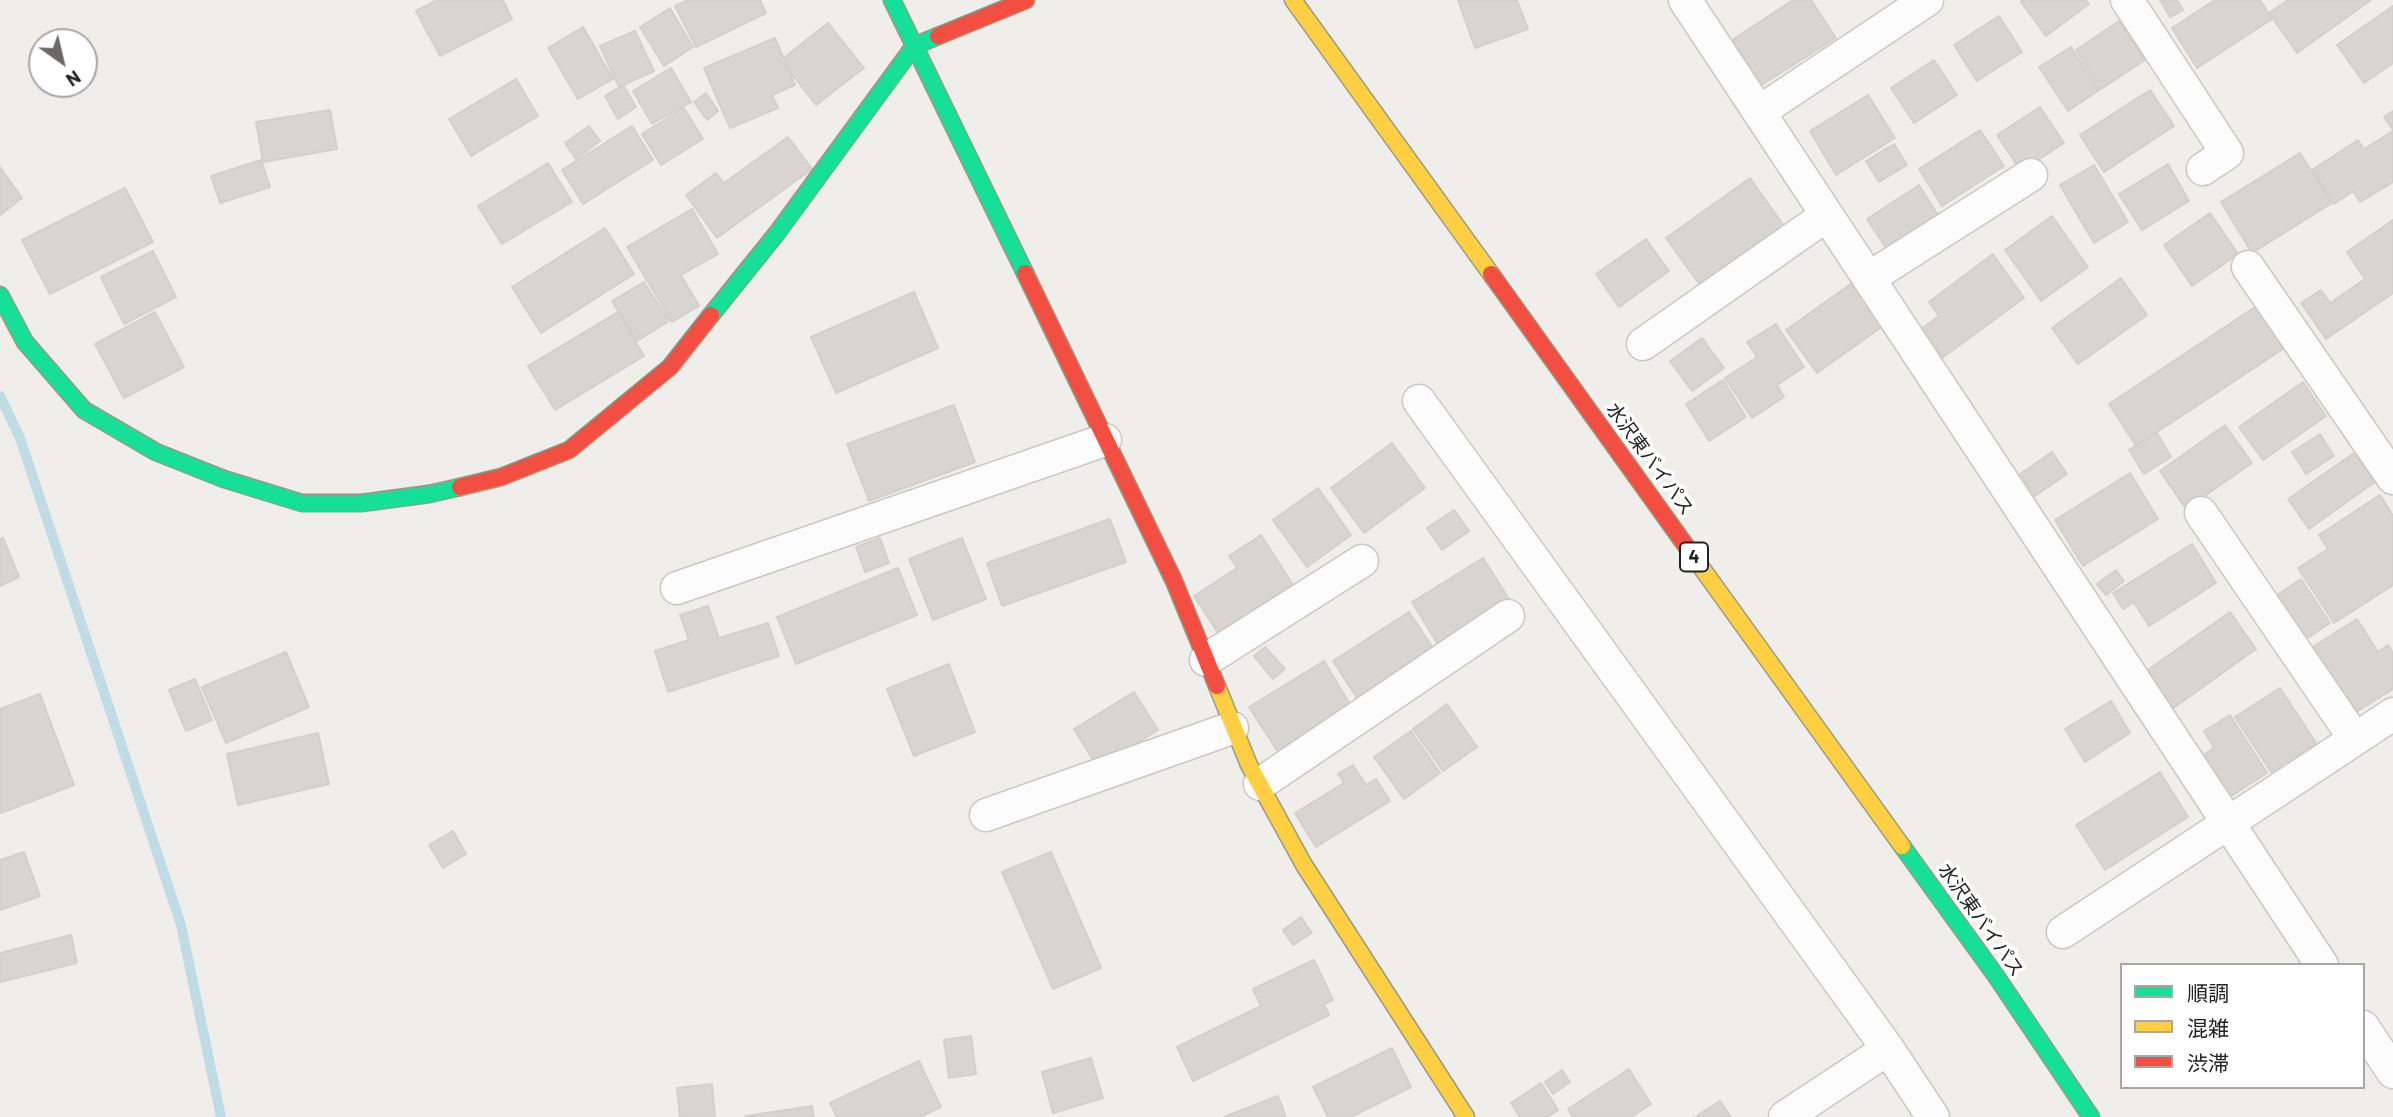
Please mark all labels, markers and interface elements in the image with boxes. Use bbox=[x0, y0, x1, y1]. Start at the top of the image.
north arrow bbox=[28, 28, 98, 98]
text: N bbox=[62, 66, 86, 92]
street label: 水沢東バイパス bbox=[1602, 398, 1698, 520]
road number: 4 bbox=[1680, 542, 1708, 572]
street label: 水沢東バイパス bbox=[1934, 859, 2028, 981]
legend bbox=[2120, 963, 2365, 1089]
text: 順調 bbox=[2187, 980, 2229, 1005]
text: 混雑 bbox=[2187, 1015, 2229, 1040]
text: 渋滞 bbox=[2187, 1050, 2229, 1075]

